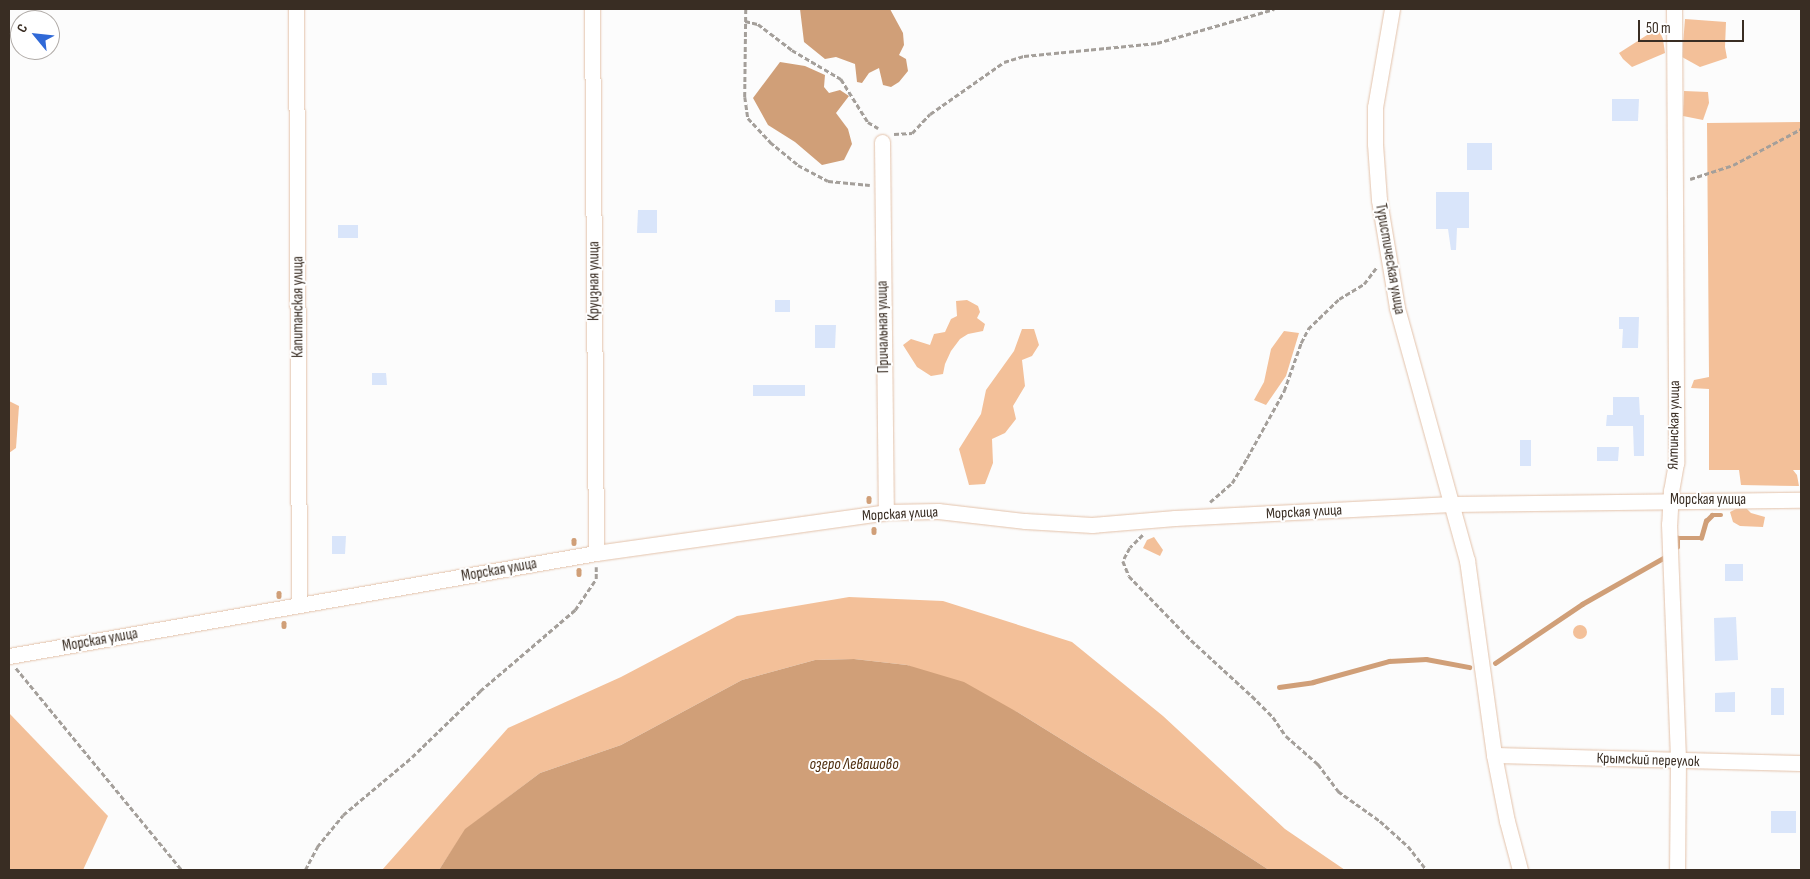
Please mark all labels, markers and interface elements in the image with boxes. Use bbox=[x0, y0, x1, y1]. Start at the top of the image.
north arrow bbox=[10, 10, 60, 60]
scale bar bbox=[1640, 10, 1746, 42]
text: 50 m bbox=[1646, 19, 1671, 38]
text: С bbox=[13, 21, 31, 35]
street label: Туристическая улица bbox=[1371, 202, 1409, 316]
street label: Круизная улица bbox=[585, 241, 603, 321]
street label: Капитанская улица bbox=[289, 256, 307, 358]
street label: Причальная улица bbox=[873, 281, 893, 373]
street label: Ялтинская улица bbox=[1664, 380, 1684, 470]
street label: Морская улица bbox=[1670, 491, 1746, 509]
street label: Морская улица bbox=[1265, 501, 1343, 523]
street label: Морская улица bbox=[861, 503, 939, 525]
street label: Морская улица bbox=[460, 555, 538, 585]
street label: Морская улица bbox=[61, 625, 139, 655]
street label: Крымский переулок bbox=[1596, 749, 1700, 771]
water label: озеро Левашово bbox=[809, 755, 899, 775]

